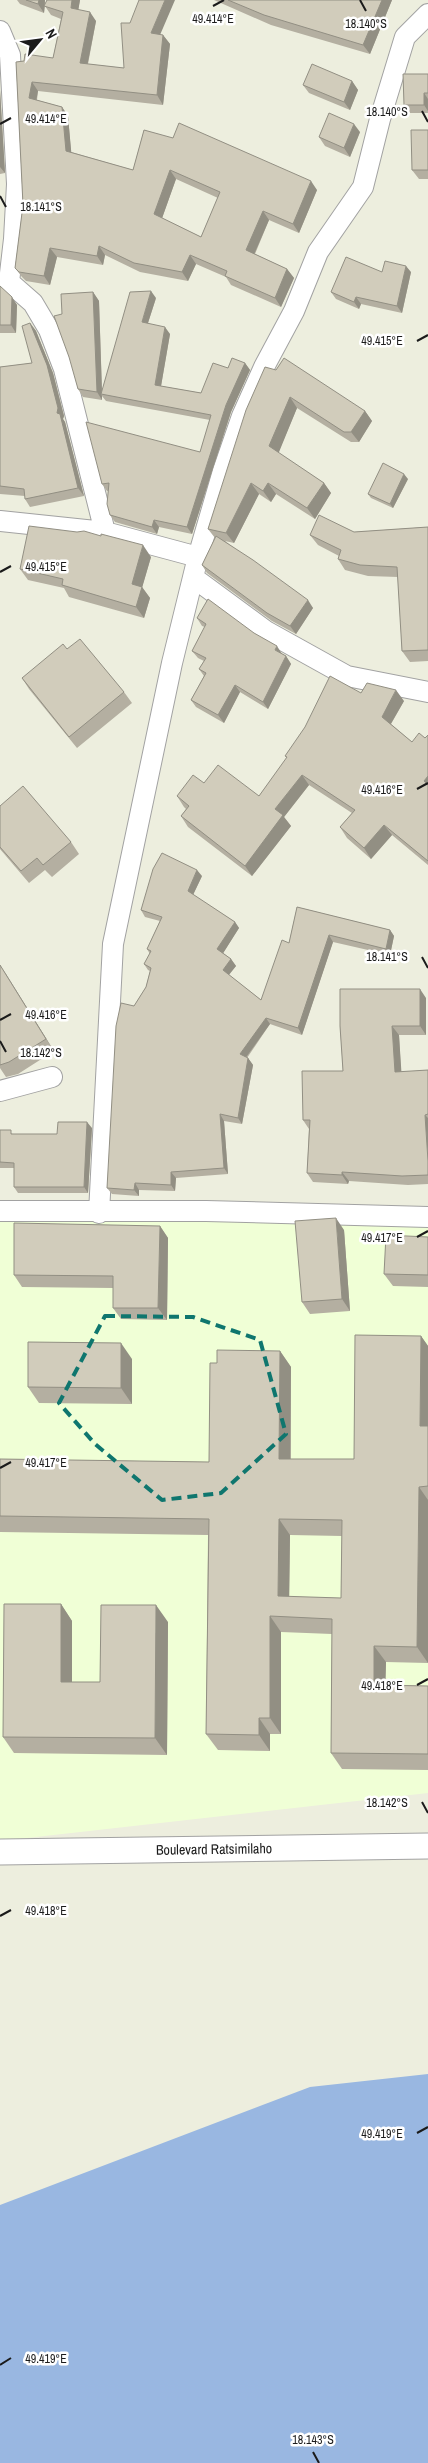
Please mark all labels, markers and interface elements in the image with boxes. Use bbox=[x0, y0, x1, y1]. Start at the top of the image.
text: 49.414°E bbox=[192, 11, 234, 27]
north arrow bbox=[15, 15, 65, 65]
text: 18.140°S bbox=[345, 16, 387, 32]
text: N bbox=[41, 26, 61, 42]
text: 18.140°S bbox=[366, 104, 408, 120]
text: 49.414°E bbox=[25, 111, 67, 127]
text: 18.141°S bbox=[20, 199, 62, 215]
text: 49.415°E bbox=[361, 333, 403, 349]
text: 49.415°E bbox=[25, 559, 67, 575]
text: 49.416°E bbox=[361, 782, 403, 798]
text: 18.141°S bbox=[366, 949, 408, 965]
text: 49.416°E bbox=[25, 1007, 67, 1023]
text: 18.142°S bbox=[20, 1045, 62, 1061]
text: 49.417°E bbox=[361, 1230, 403, 1246]
text: 49.417°E bbox=[25, 1455, 67, 1471]
text: 49.418°E bbox=[361, 1678, 403, 1694]
text: 18.142°S bbox=[366, 1795, 408, 1811]
street label: Boulevard Ratsimilaho bbox=[156, 1839, 272, 1859]
text: 49.418°E bbox=[25, 1903, 67, 1919]
text: 49.419°E bbox=[361, 2126, 403, 2142]
text: 49.419°E bbox=[25, 2351, 67, 2367]
text: 18.143°S bbox=[292, 2432, 334, 2448]

